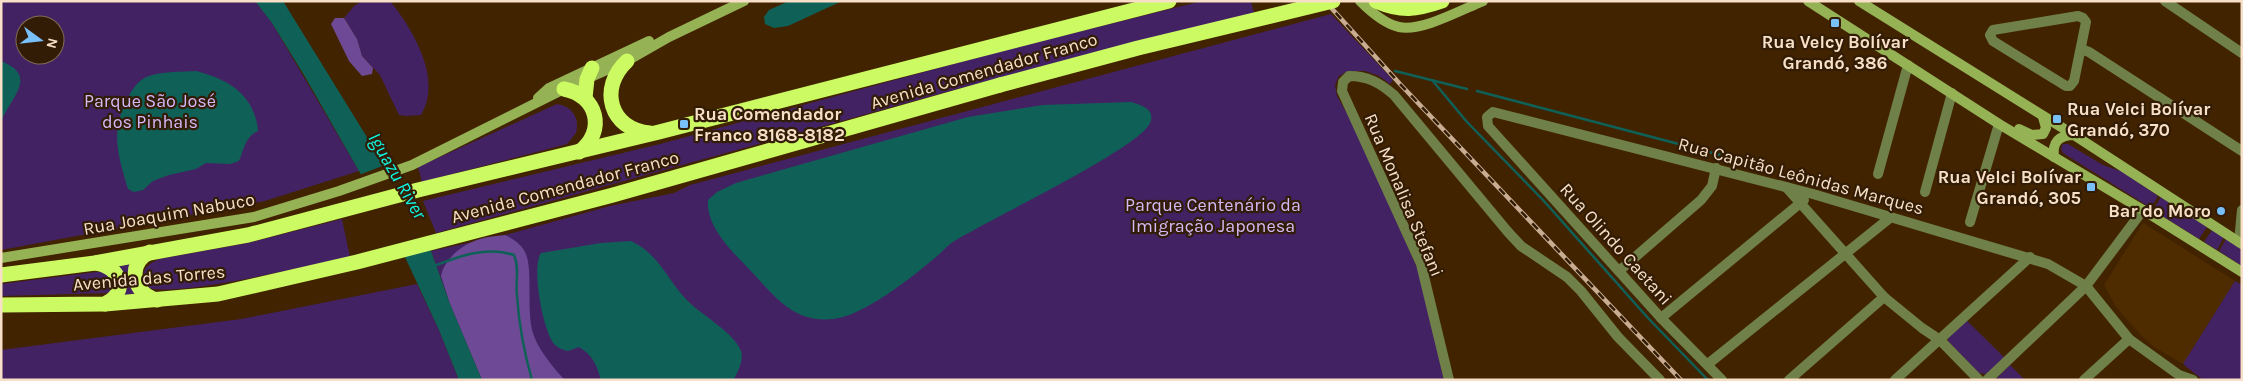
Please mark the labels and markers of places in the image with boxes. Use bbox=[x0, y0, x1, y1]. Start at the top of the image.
marker: Rua Velcy Bolívar Grandó, 386 bbox=[1829, 17, 1841, 29]
place label: Rua Velcy Bolívar Grandó, 386 bbox=[1762, 31, 1908, 74]
place label: Rua Velci Bolívar Grandó, 370 bbox=[2067, 98, 2210, 141]
place label: Rua Comendador Franco 8168-8182 bbox=[694, 103, 845, 146]
marker: Rua Velci Bolívar Grandó, 370 bbox=[2051, 113, 2063, 125]
marker: Rua Comendador Franco 8168-8182 bbox=[678, 118, 690, 130]
place label: Rua Velci Bolívar Grandó, 305 bbox=[1938, 166, 2081, 209]
marker: Rua Velci Bolívar Grandó, 305 bbox=[2085, 181, 2097, 193]
place label: Bar do Moro bbox=[2108, 200, 2211, 222]
marker: Bar do Moro bbox=[2215, 205, 2227, 217]

